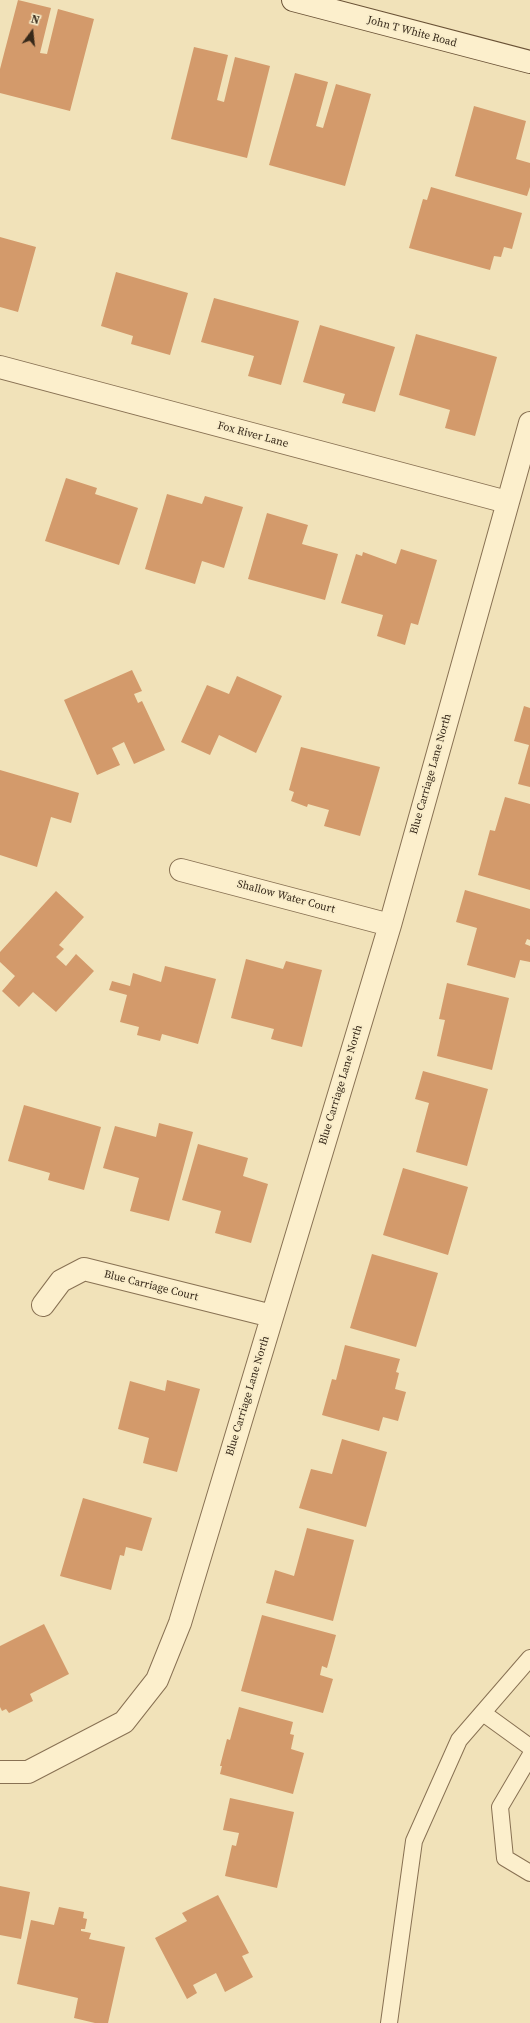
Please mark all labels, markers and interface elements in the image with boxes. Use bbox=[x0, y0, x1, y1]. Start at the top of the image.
north arrow bbox=[12, 12, 52, 52]
text: N bbox=[29, 12, 41, 28]
street label: John T White Road bbox=[366, 14, 458, 50]
street label: Fox River Lane bbox=[216, 419, 290, 451]
street label: Blue Carriage Lane North bbox=[407, 712, 455, 836]
street label: Shallow Water Court bbox=[236, 878, 336, 916]
street label: Blue Carriage Lane North bbox=[316, 1023, 366, 1147]
street label: Blue Carriage Court bbox=[103, 1268, 199, 1304]
street label: Blue Carriage Lane North bbox=[223, 1334, 273, 1458]

